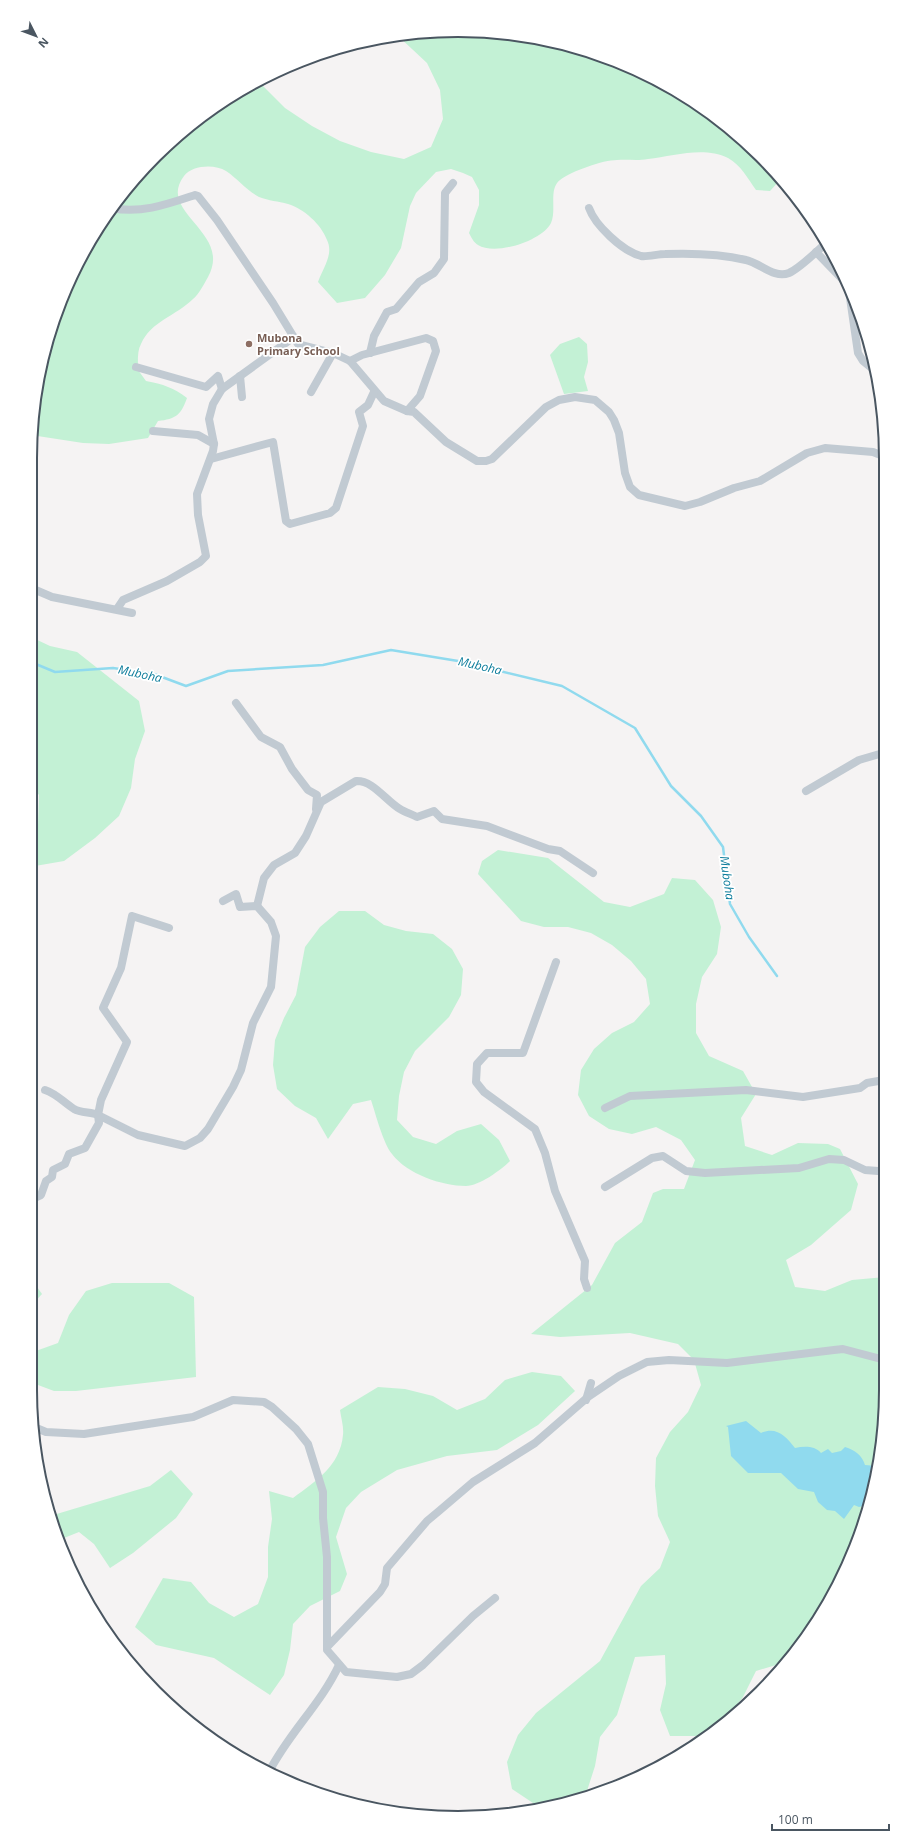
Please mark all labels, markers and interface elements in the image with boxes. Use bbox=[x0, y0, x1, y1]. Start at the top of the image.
north arrow bbox=[16, 16, 56, 56]
text: N bbox=[35, 35, 52, 51]
place label: Mubona Primary School bbox=[257, 330, 340, 358]
marker: Mubona Primary School bbox=[244, 339, 254, 349]
water label: Muboha bbox=[457, 652, 504, 679]
water label: Muboha bbox=[117, 661, 164, 686]
water label: Muboha bbox=[716, 855, 739, 901]
scale bar bbox=[772, 1806, 889, 1832]
text: 100 m bbox=[778, 1811, 813, 1828]

